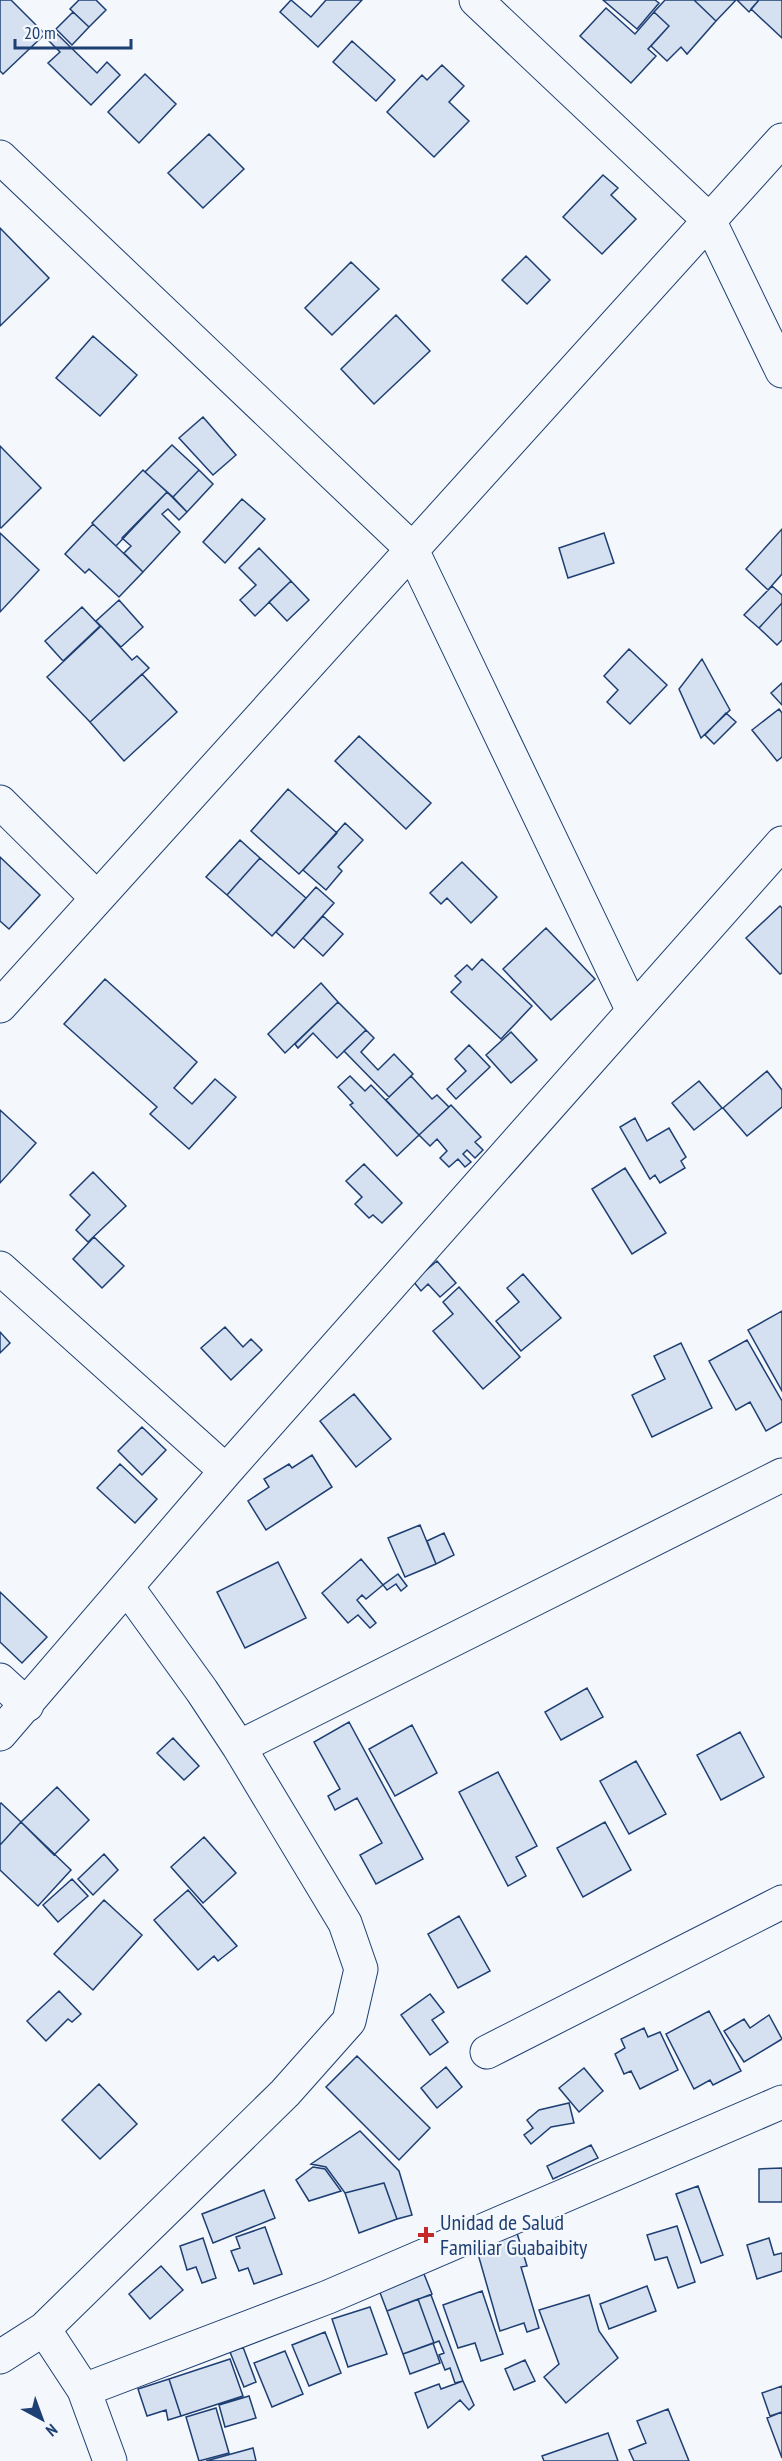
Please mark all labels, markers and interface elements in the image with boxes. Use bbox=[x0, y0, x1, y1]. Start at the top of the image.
scale bar bbox=[15, 12, 130, 50]
text: 20 m bbox=[24, 21, 56, 44]
place label: Unidad de Salud Familiar Guabaibity bbox=[440, 2208, 588, 2261]
marker: Unidad de Salud Familiar Guabaibity bbox=[417, 2226, 435, 2244]
north arrow bbox=[12, 2389, 72, 2449]
text: N bbox=[42, 2420, 62, 2441]

